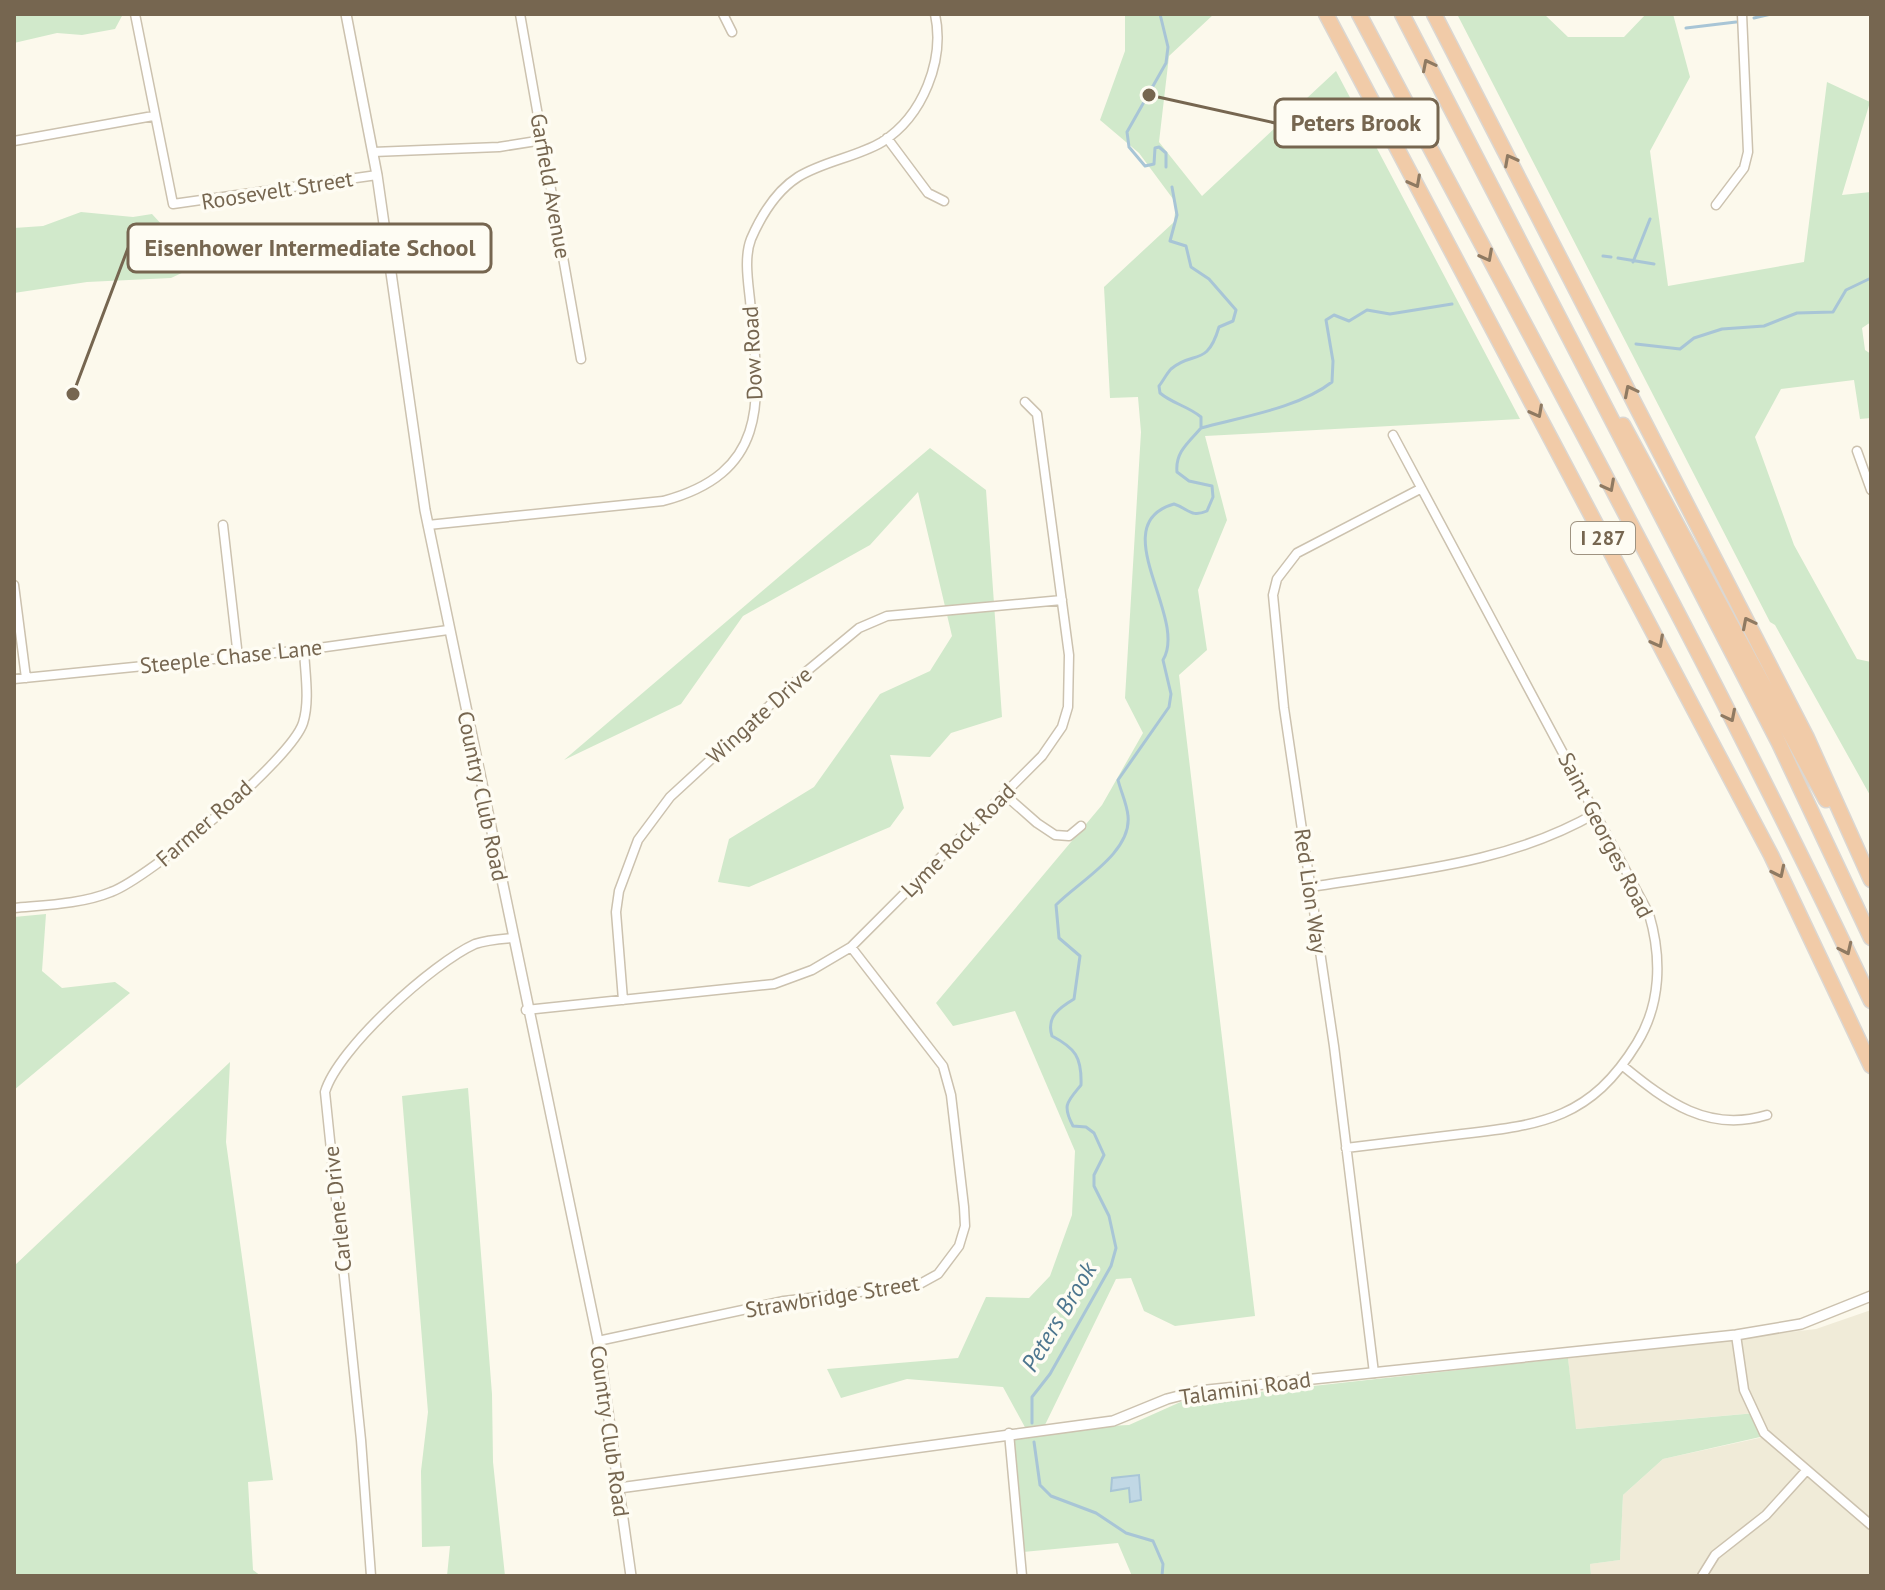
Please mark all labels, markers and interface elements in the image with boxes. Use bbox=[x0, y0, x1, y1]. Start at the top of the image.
one-way arrow bbox=[1422, 59, 1437, 73]
callout: Peters Brook bbox=[1275, 99, 1438, 147]
text: Peters Brook bbox=[1291, 107, 1421, 138]
street label: Garfield Avenue bbox=[524, 111, 578, 261]
one-way arrow bbox=[1504, 154, 1519, 169]
street label: Roosevelt Street bbox=[199, 164, 355, 216]
one-way arrow bbox=[1406, 174, 1421, 188]
callout: Eisenhower Intermediate School bbox=[128, 224, 491, 272]
text: Eisenhower Intermediate School bbox=[144, 232, 476, 263]
one-way arrow bbox=[1478, 248, 1493, 263]
street label: Dow Road bbox=[736, 305, 768, 401]
one-way arrow bbox=[1624, 385, 1639, 400]
one-way arrow bbox=[1527, 403, 1542, 418]
one-way arrow bbox=[1599, 478, 1614, 493]
road number: I 287 bbox=[1571, 522, 1635, 554]
one-way arrow bbox=[1742, 616, 1758, 631]
street label: Steeple Chase Lane bbox=[138, 632, 324, 680]
one-way arrow bbox=[1649, 633, 1664, 648]
street label: Wingate Drive bbox=[700, 660, 818, 770]
one-way arrow bbox=[1720, 708, 1735, 723]
street label: Country Club Road bbox=[451, 709, 515, 883]
street label: Saint Georges Road bbox=[1552, 747, 1660, 923]
street label: Farmer Road bbox=[150, 773, 258, 873]
street label: Lyme Rock Road bbox=[895, 777, 1021, 903]
street label: Red Lion Way bbox=[1288, 827, 1334, 956]
one-way arrow bbox=[1770, 863, 1785, 878]
one-way arrow bbox=[1836, 940, 1852, 955]
street label: Carlene Drive bbox=[316, 1145, 358, 1273]
water label: Peters Brook bbox=[1014, 1255, 1104, 1377]
street label: Strawbridge Street bbox=[743, 1268, 922, 1324]
street label: Country Club Road bbox=[584, 1343, 636, 1519]
street label: Talamini Road bbox=[1178, 1365, 1312, 1411]

